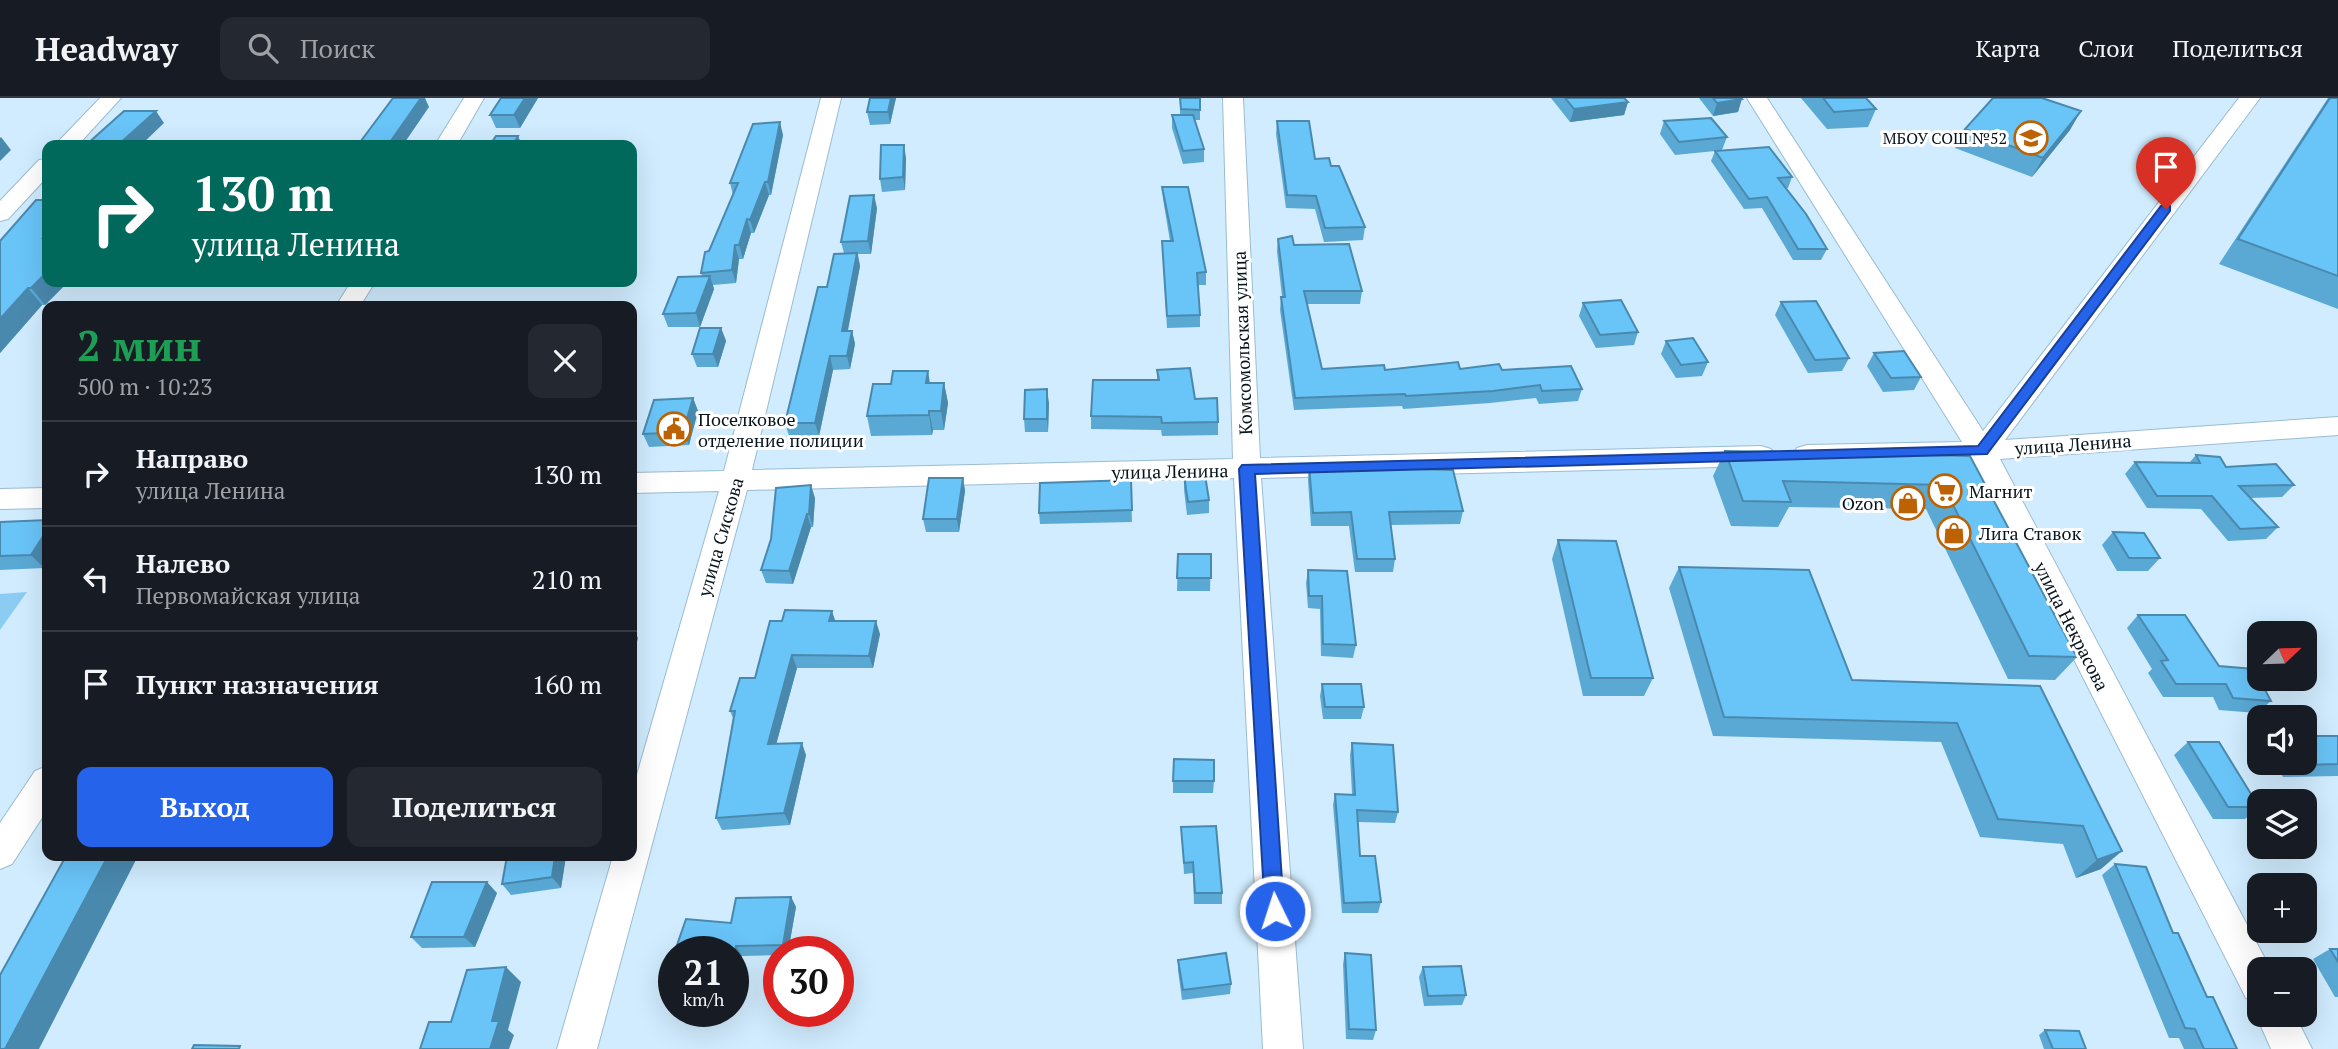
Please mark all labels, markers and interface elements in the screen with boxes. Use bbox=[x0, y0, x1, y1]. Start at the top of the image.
search box bbox=[220, 17, 710, 80]
text: Headway bbox=[35, 27, 178, 70]
icon: search bbox=[244, 29, 282, 67]
text: Поиск bbox=[300, 31, 375, 65]
text: Карта bbox=[1975, 32, 2040, 64]
text: Слои bbox=[2078, 32, 2134, 64]
text: Поделиться bbox=[2172, 32, 2303, 64]
school or university icon: МБОУ СОШ №52 bbox=[2012, 119, 2050, 157]
place label: МБОУ СОШ №52 bbox=[1883, 127, 2007, 149]
pin bbox=[2136, 137, 2196, 209]
icon: arrive bbox=[2147, 148, 2185, 186]
text: 130 m bbox=[192, 160, 334, 225]
icon: right bbox=[77, 168, 168, 259]
text: улица Ленина bbox=[192, 223, 400, 265]
street label: Комсомольская улица bbox=[1227, 250, 1257, 436]
text: 2 мин bbox=[77, 317, 202, 373]
button: close bbox=[528, 324, 602, 398]
text: 500 m · 10:23 bbox=[77, 371, 212, 402]
place label: Поселковое отделение полиции bbox=[698, 407, 864, 452]
public building icon: Поселковое отделение полиции bbox=[655, 410, 693, 448]
street label: улица Ленина bbox=[2013, 428, 2132, 460]
text: Направо bbox=[136, 441, 248, 475]
icon: right bbox=[77, 455, 115, 493]
text: 130 m bbox=[532, 457, 602, 491]
street label: улица Ленина bbox=[1110, 458, 1229, 484]
supermarket icon: Магнит bbox=[1926, 472, 1964, 510]
text: улица Ленина bbox=[136, 475, 285, 506]
street label: улица Сискова bbox=[691, 475, 748, 600]
place label: Магнит bbox=[1969, 479, 2032, 503]
shop icon: Ozon bbox=[1889, 484, 1927, 522]
place label: Ozon bbox=[1842, 491, 1884, 515]
shop icon: Лига Ставок bbox=[1935, 514, 1973, 552]
place label: Лига Ставок bbox=[1978, 521, 2082, 545]
text: Налево bbox=[136, 546, 230, 580]
street label: улица Некрасова bbox=[2029, 556, 2115, 695]
icon: left bbox=[77, 560, 115, 598]
text: 210 m bbox=[532, 562, 602, 596]
text: Первомайская улица bbox=[136, 580, 360, 611]
north arrow bbox=[2247, 621, 2317, 691]
map controls bbox=[2247, 621, 2317, 1027]
icon: arrive bbox=[77, 665, 115, 703]
text: Пункт назначения bbox=[136, 667, 379, 701]
text: 160 m bbox=[532, 667, 602, 701]
button: sound bbox=[2247, 705, 2317, 775]
button: Выход bbox=[77, 767, 333, 847]
button: Поделиться bbox=[347, 767, 602, 847]
button: layers bbox=[2247, 789, 2317, 859]
button: + bbox=[2247, 873, 2317, 943]
position arrow bbox=[1238, 874, 1312, 948]
speed limit sign: 30 bbox=[763, 936, 854, 1027]
text: 21 bbox=[684, 949, 723, 995]
button: − bbox=[2247, 957, 2317, 1027]
text: km/h bbox=[683, 987, 724, 1011]

